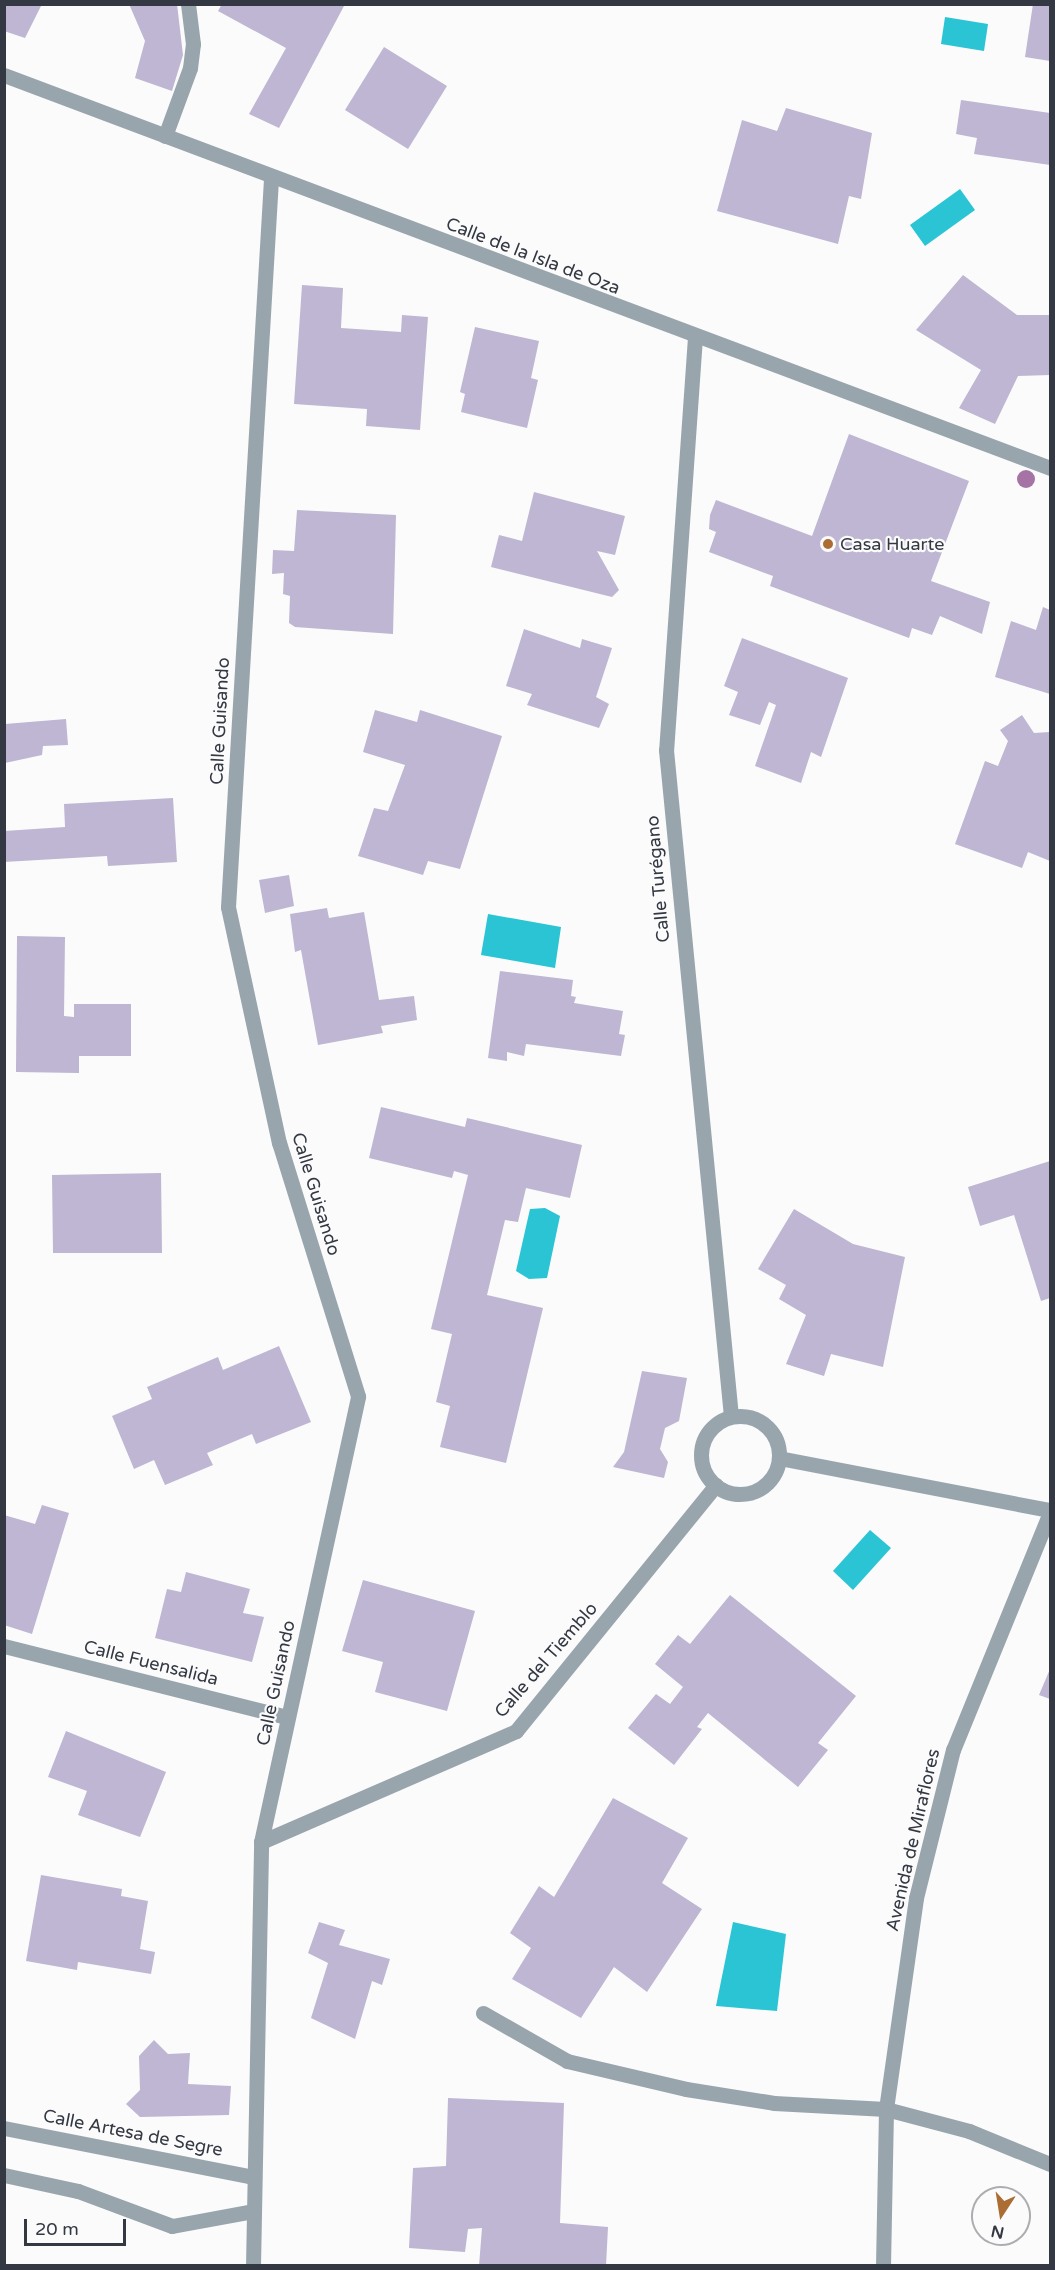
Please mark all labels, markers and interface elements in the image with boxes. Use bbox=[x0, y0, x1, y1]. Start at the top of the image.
street label: Calle de la Isla de Oza bbox=[443, 213, 623, 299]
place label: Casa Huarte bbox=[840, 533, 944, 555]
marker: Casa Huarte bbox=[821, 537, 835, 551]
street label: Calle Guisando bbox=[206, 657, 234, 785]
street label: Calle Turégano bbox=[642, 815, 674, 943]
street label: Calle Guisando bbox=[287, 1130, 345, 1258]
street label: Calle del Tiemblo bbox=[490, 1598, 602, 1722]
street label: Calle Guisando bbox=[252, 1618, 300, 1748]
street label: Calle Fuensalida bbox=[81, 1636, 221, 1690]
street label: Avenida de Miraflores bbox=[881, 1747, 945, 1933]
street label: Calle Artesa de Segre bbox=[41, 2105, 225, 2161]
north arrow bbox=[971, 2186, 1031, 2246]
scale bar bbox=[27, 2207, 129, 2245]
text: 20 m bbox=[35, 2218, 79, 2240]
text: N bbox=[989, 2221, 1006, 2243]

